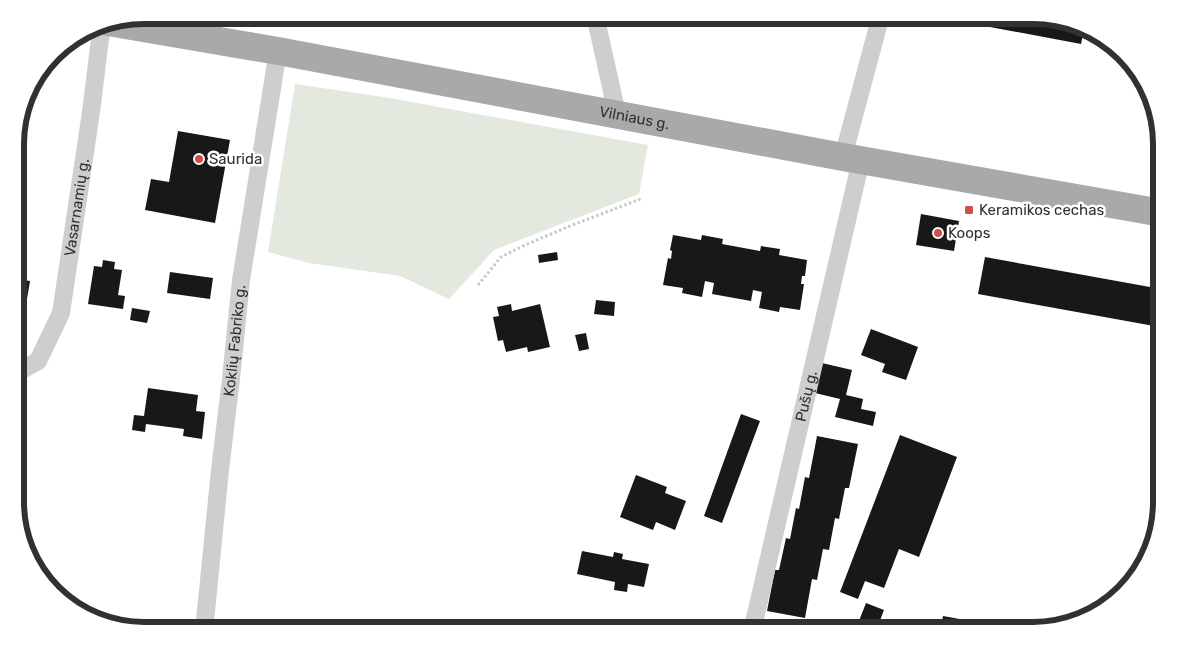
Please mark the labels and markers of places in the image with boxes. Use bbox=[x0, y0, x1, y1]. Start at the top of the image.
place label: Saurida bbox=[209, 150, 262, 168]
marker: Saurida bbox=[193, 153, 205, 165]
place label: Keramikos cechas bbox=[979, 201, 1104, 219]
marker: Keramikos cechas bbox=[963, 204, 975, 216]
place label: Koops bbox=[948, 224, 991, 242]
marker: Koops bbox=[932, 227, 944, 239]

